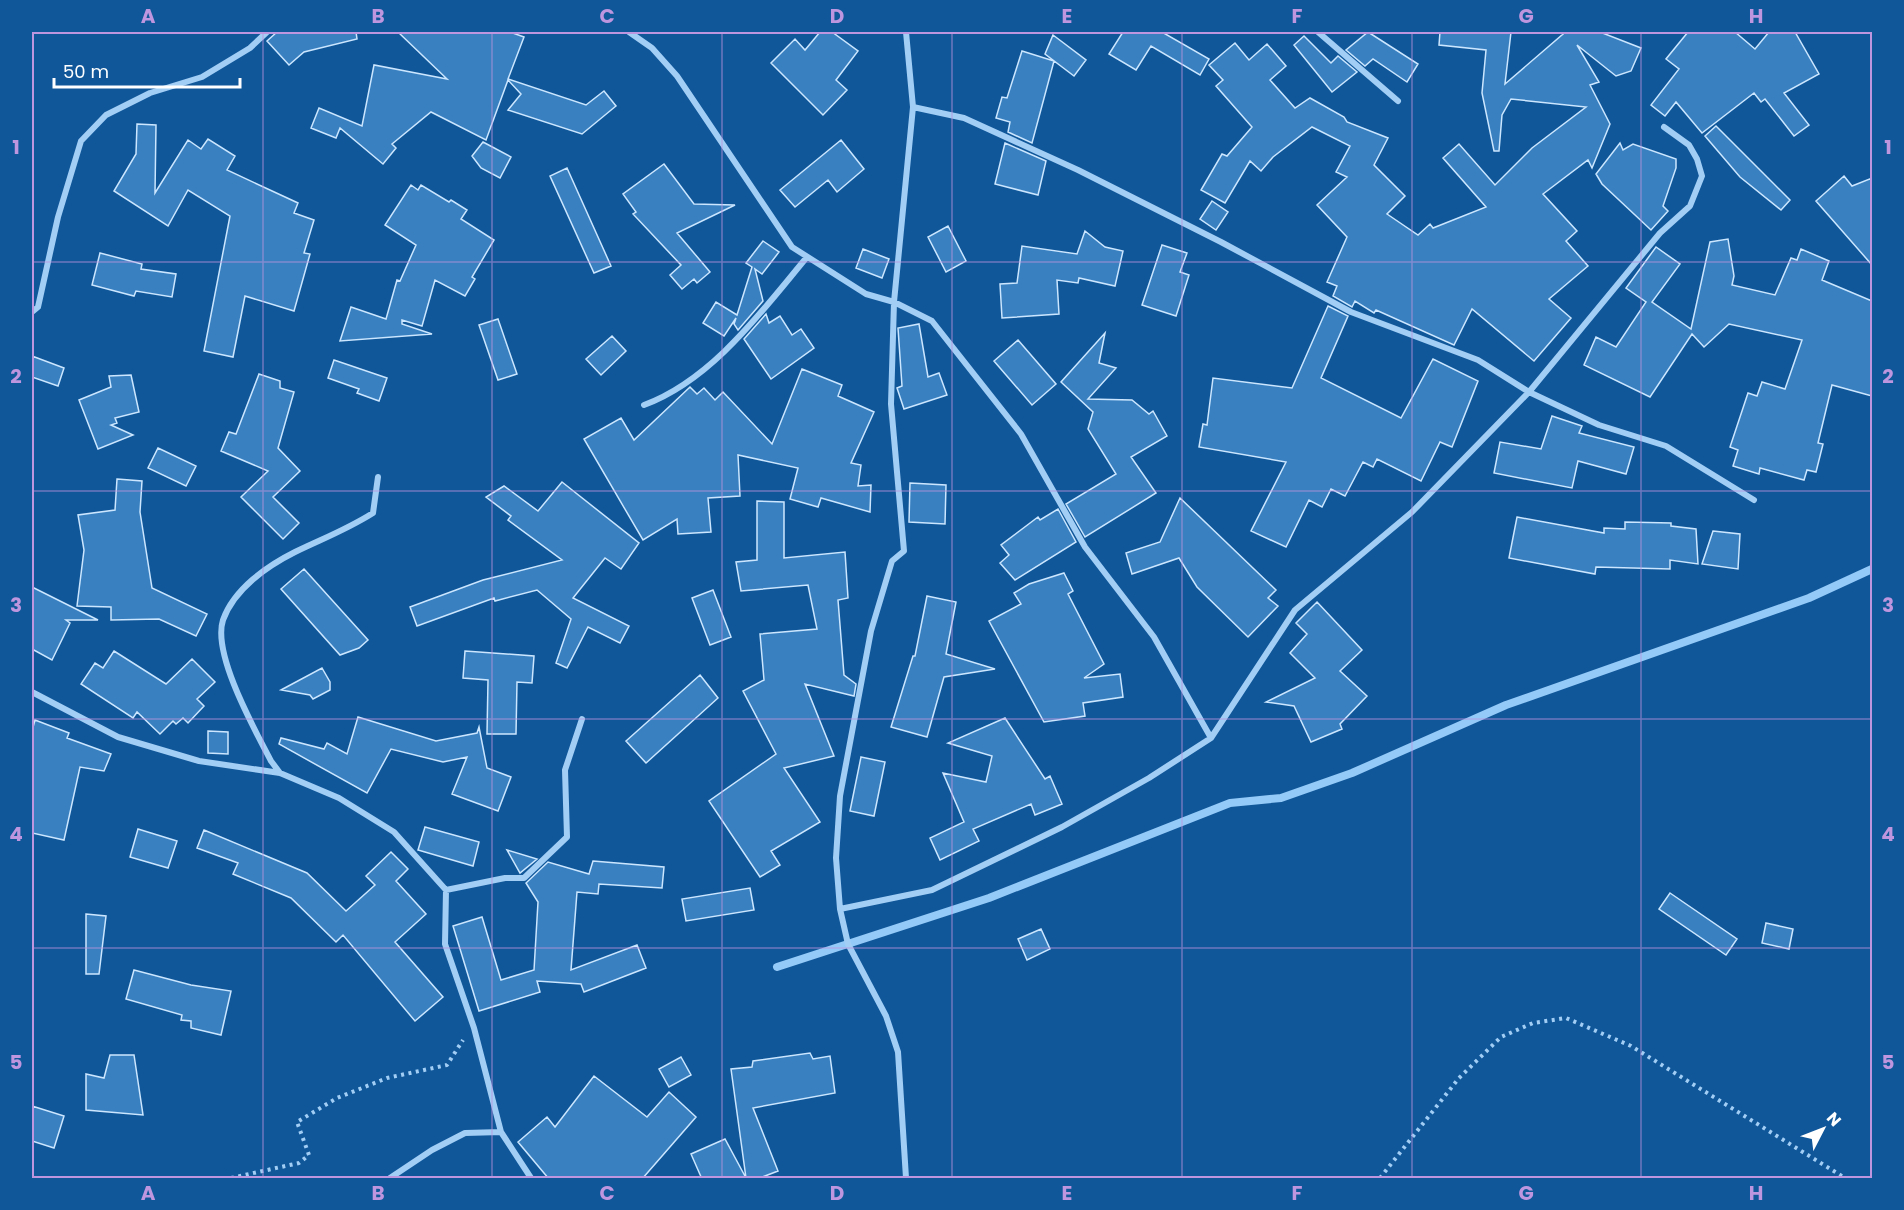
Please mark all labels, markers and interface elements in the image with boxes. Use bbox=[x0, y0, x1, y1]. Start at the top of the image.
text: A bbox=[141, 2, 156, 30]
text: B bbox=[371, 2, 385, 30]
text: C bbox=[599, 2, 615, 30]
text: D bbox=[830, 2, 844, 30]
text: E bbox=[1062, 2, 1072, 30]
text: F bbox=[1292, 2, 1303, 30]
text: G bbox=[1518, 2, 1534, 30]
text: H bbox=[1749, 2, 1763, 30]
scale bar bbox=[54, 51, 240, 89]
text: 50 m bbox=[63, 59, 109, 84]
text: 1 bbox=[12, 133, 20, 161]
text: 1 bbox=[1884, 133, 1892, 161]
text: 2 bbox=[10, 362, 22, 390]
text: 2 bbox=[1882, 362, 1894, 390]
text: 3 bbox=[10, 591, 22, 619]
text: 3 bbox=[1882, 591, 1894, 619]
text: 4 bbox=[9, 820, 23, 848]
text: 4 bbox=[1881, 820, 1895, 848]
text: 5 bbox=[10, 1048, 23, 1076]
text: 5 bbox=[1882, 1048, 1895, 1076]
north arrow bbox=[1793, 1099, 1853, 1159]
text: N bbox=[1821, 1107, 1846, 1131]
text: A bbox=[141, 1179, 156, 1207]
text: B bbox=[371, 1179, 385, 1207]
text: C bbox=[599, 1179, 615, 1207]
text: D bbox=[830, 1179, 844, 1207]
text: E bbox=[1062, 1179, 1072, 1207]
text: F bbox=[1292, 1179, 1303, 1207]
text: G bbox=[1518, 1179, 1534, 1207]
text: H bbox=[1749, 1179, 1763, 1207]

